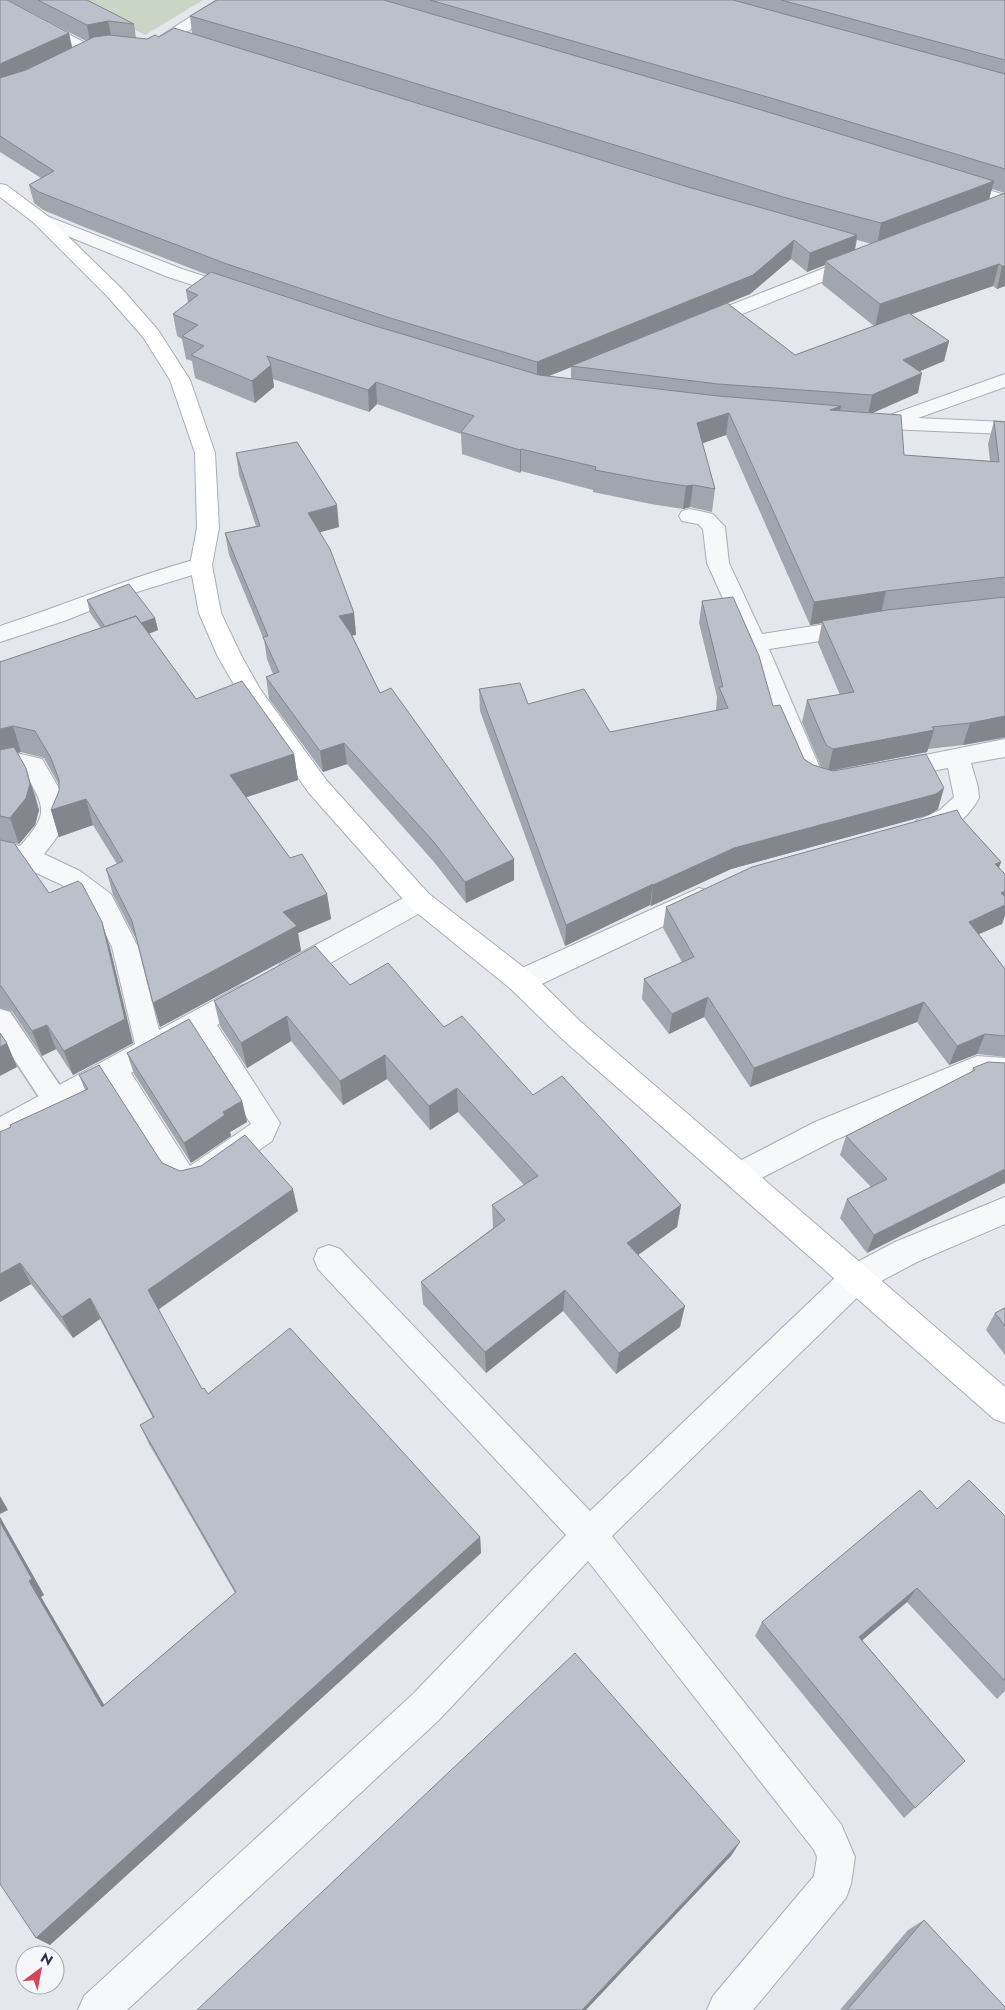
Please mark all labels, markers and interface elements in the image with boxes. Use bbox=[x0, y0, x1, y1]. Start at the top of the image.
north arrow bbox=[15, 1945, 65, 1995]
text: N bbox=[37, 1948, 57, 1970]

